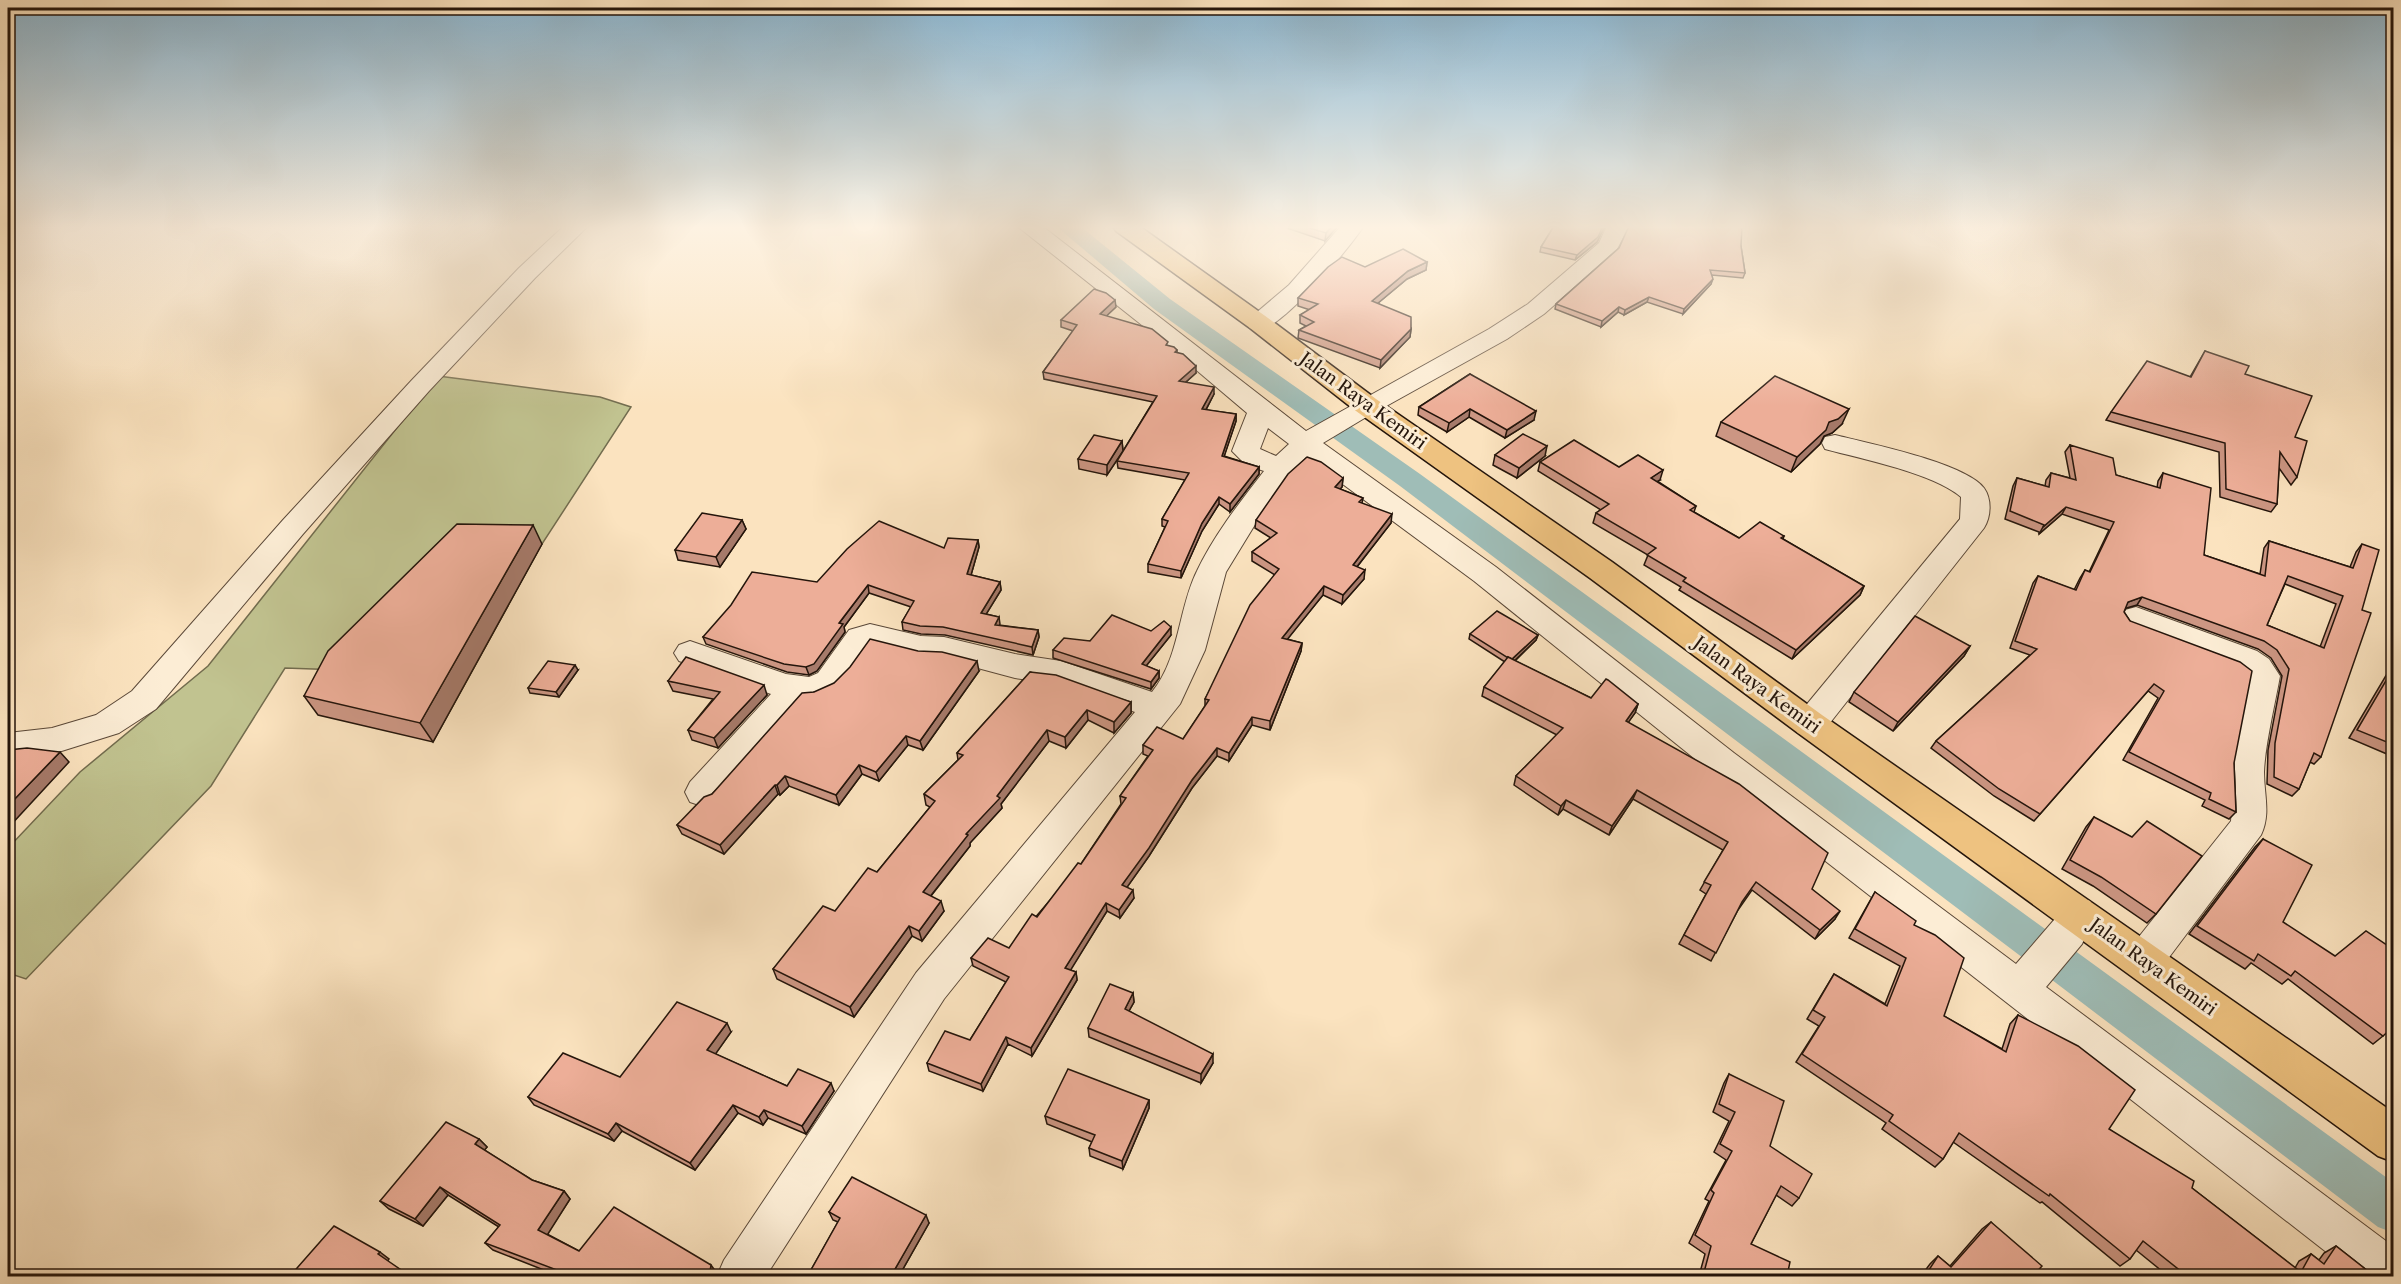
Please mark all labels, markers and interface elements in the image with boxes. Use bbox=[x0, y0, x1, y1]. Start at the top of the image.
street label: Jalan Raya Kemiri bbox=[1293, 346, 1431, 455]
street label: Jalan Raya Kemiri bbox=[1687, 630, 1825, 739]
street label: Jalan Raya Kemiri bbox=[2083, 912, 2221, 1021]

